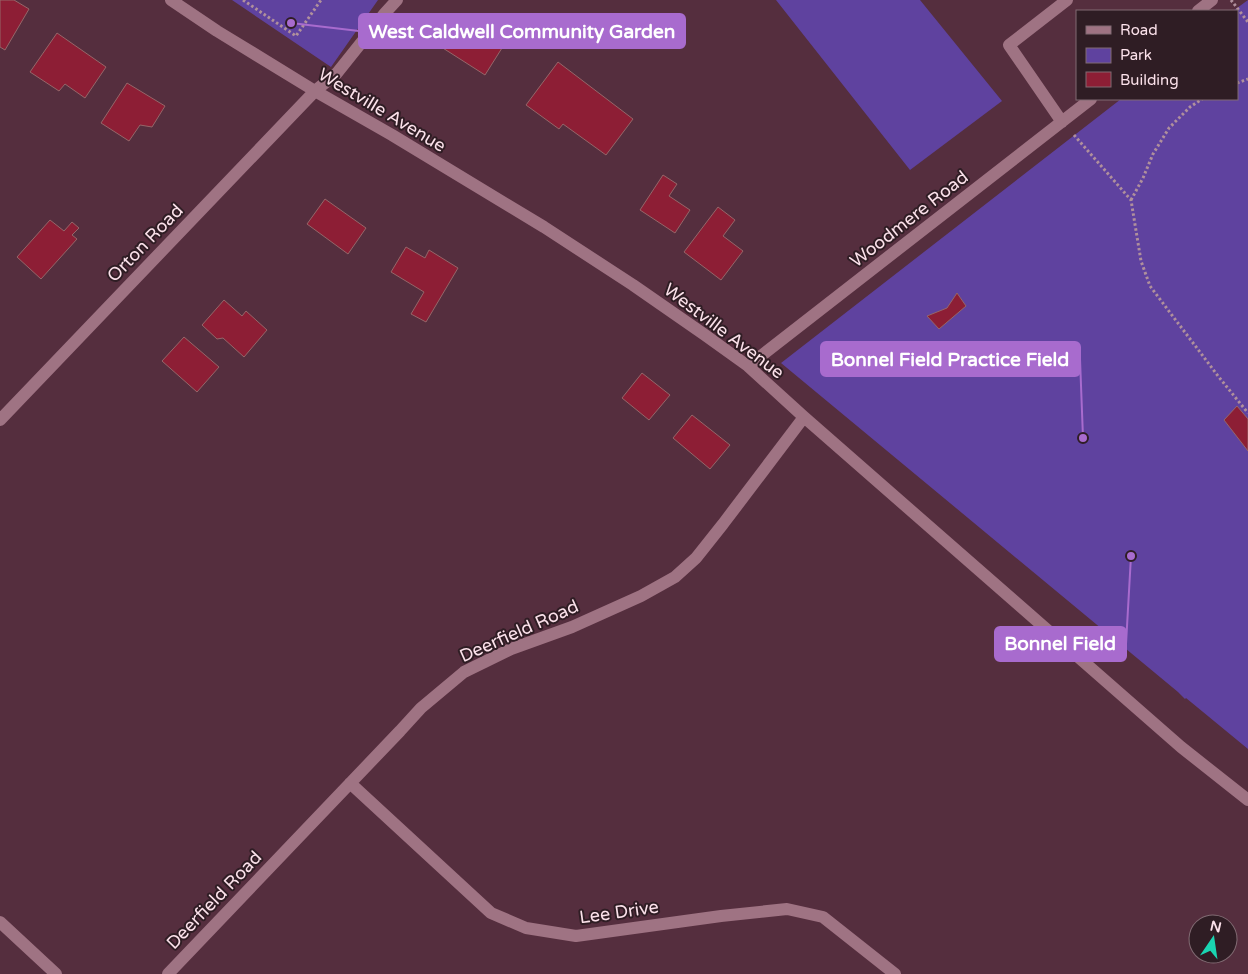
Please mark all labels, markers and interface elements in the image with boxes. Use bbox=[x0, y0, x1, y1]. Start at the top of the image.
legend bbox=[1076, 10, 1238, 100]
callout: West Caldwell Community Garden bbox=[359, 14, 685, 48]
text: West Caldwell Community Garden bbox=[369, 21, 675, 44]
text: Road bbox=[1120, 21, 1158, 39]
text: Park bbox=[1120, 46, 1152, 64]
street label: Westville Avenue bbox=[314, 63, 450, 157]
text: Building bbox=[1120, 71, 1179, 89]
street label: Woodmere Road bbox=[845, 166, 973, 272]
street label: Orton Road bbox=[102, 199, 188, 287]
street label: Westville Avenue bbox=[659, 279, 789, 383]
callout: Bonnel Field Practice Field bbox=[821, 342, 1080, 376]
text: Bonnel Field Practice Field bbox=[831, 349, 1069, 371]
street label: Deerfield Road bbox=[456, 595, 582, 667]
callout: Bonnel Field bbox=[995, 627, 1126, 661]
text: Bonnel Field bbox=[1004, 633, 1116, 655]
street label: Deerfield Road bbox=[162, 846, 266, 954]
street label: Lee Drive bbox=[578, 896, 660, 928]
north arrow bbox=[1188, 914, 1238, 964]
text: N bbox=[1208, 917, 1223, 936]

